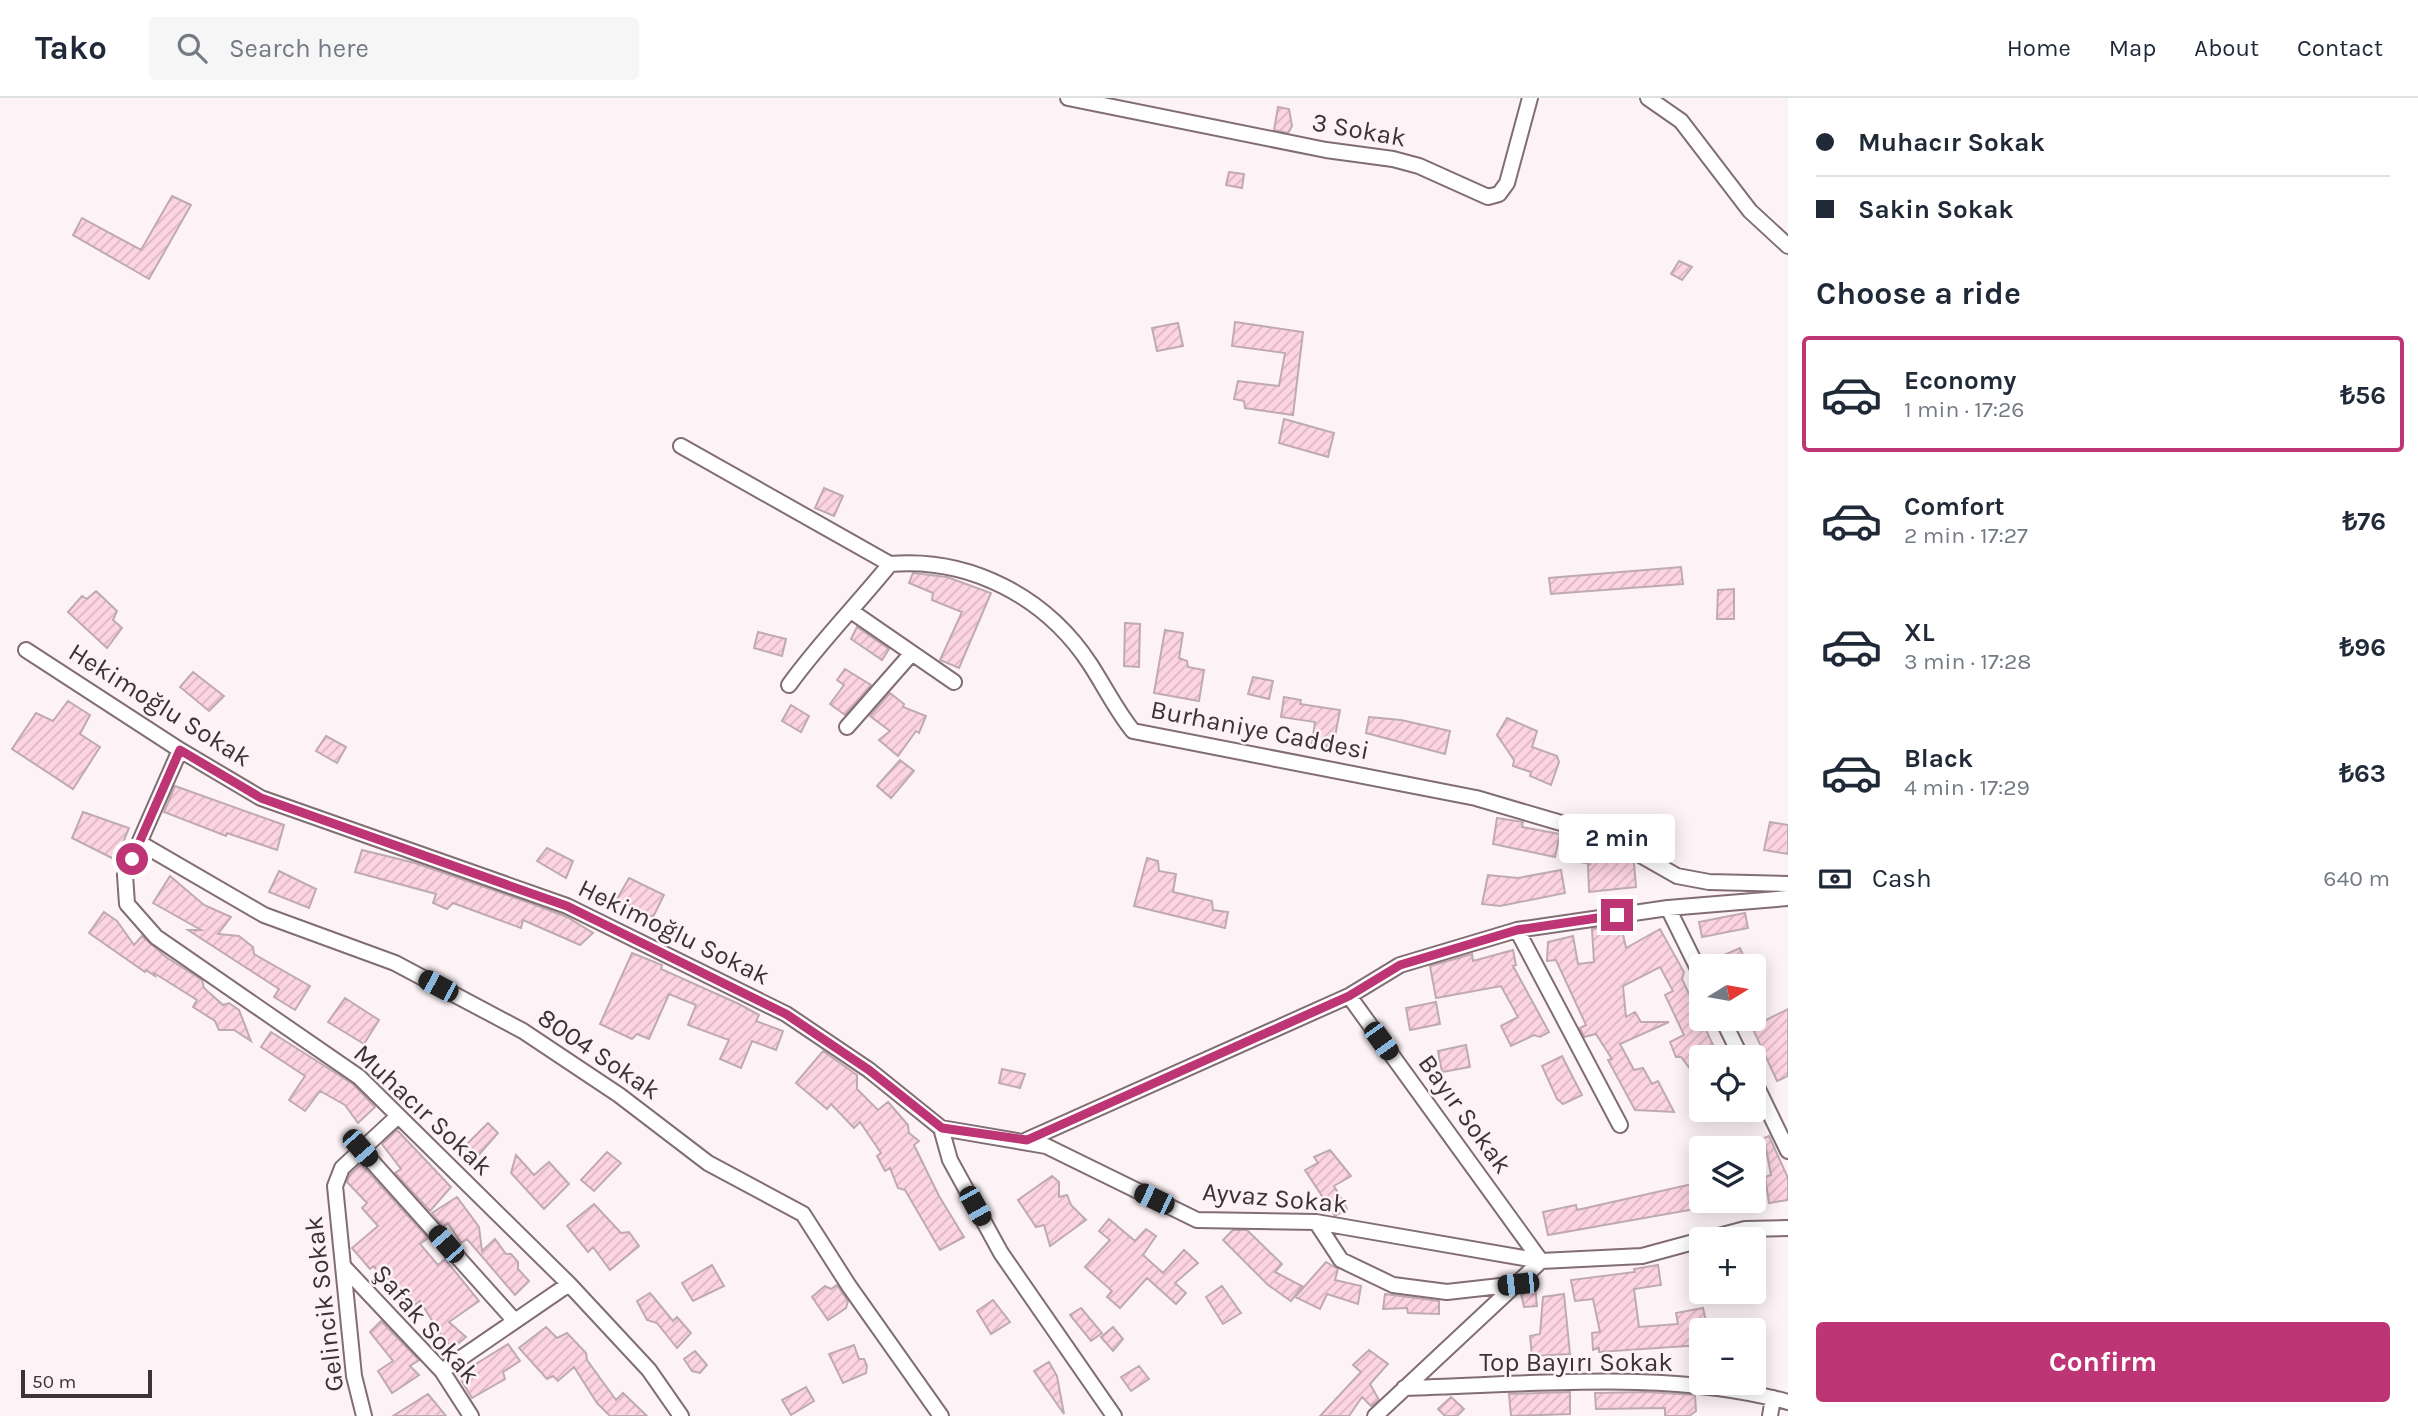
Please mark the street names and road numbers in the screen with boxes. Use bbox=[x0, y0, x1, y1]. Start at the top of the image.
street label: 3 Sokak bbox=[1309, 106, 1409, 154]
street label: Hekimoğlu Sokak bbox=[63, 636, 257, 774]
street label: Burhaniye Caddesi bbox=[1148, 694, 1372, 766]
street label: Hekimoğlu Sokak bbox=[573, 872, 775, 992]
street label: 8004 Sokak bbox=[532, 1002, 666, 1106]
street label: Muhacır Sokak bbox=[347, 1038, 499, 1182]
street label: Bayır Sokak bbox=[1411, 1048, 1519, 1180]
street label: Ayvaz Sokak bbox=[1201, 1176, 1349, 1220]
street label: Gelincik Sokak bbox=[298, 1215, 350, 1393]
street label: Şafak Sokak bbox=[366, 1258, 486, 1390]
street label: Top Bayırı Sokak bbox=[1479, 1347, 1673, 1378]

